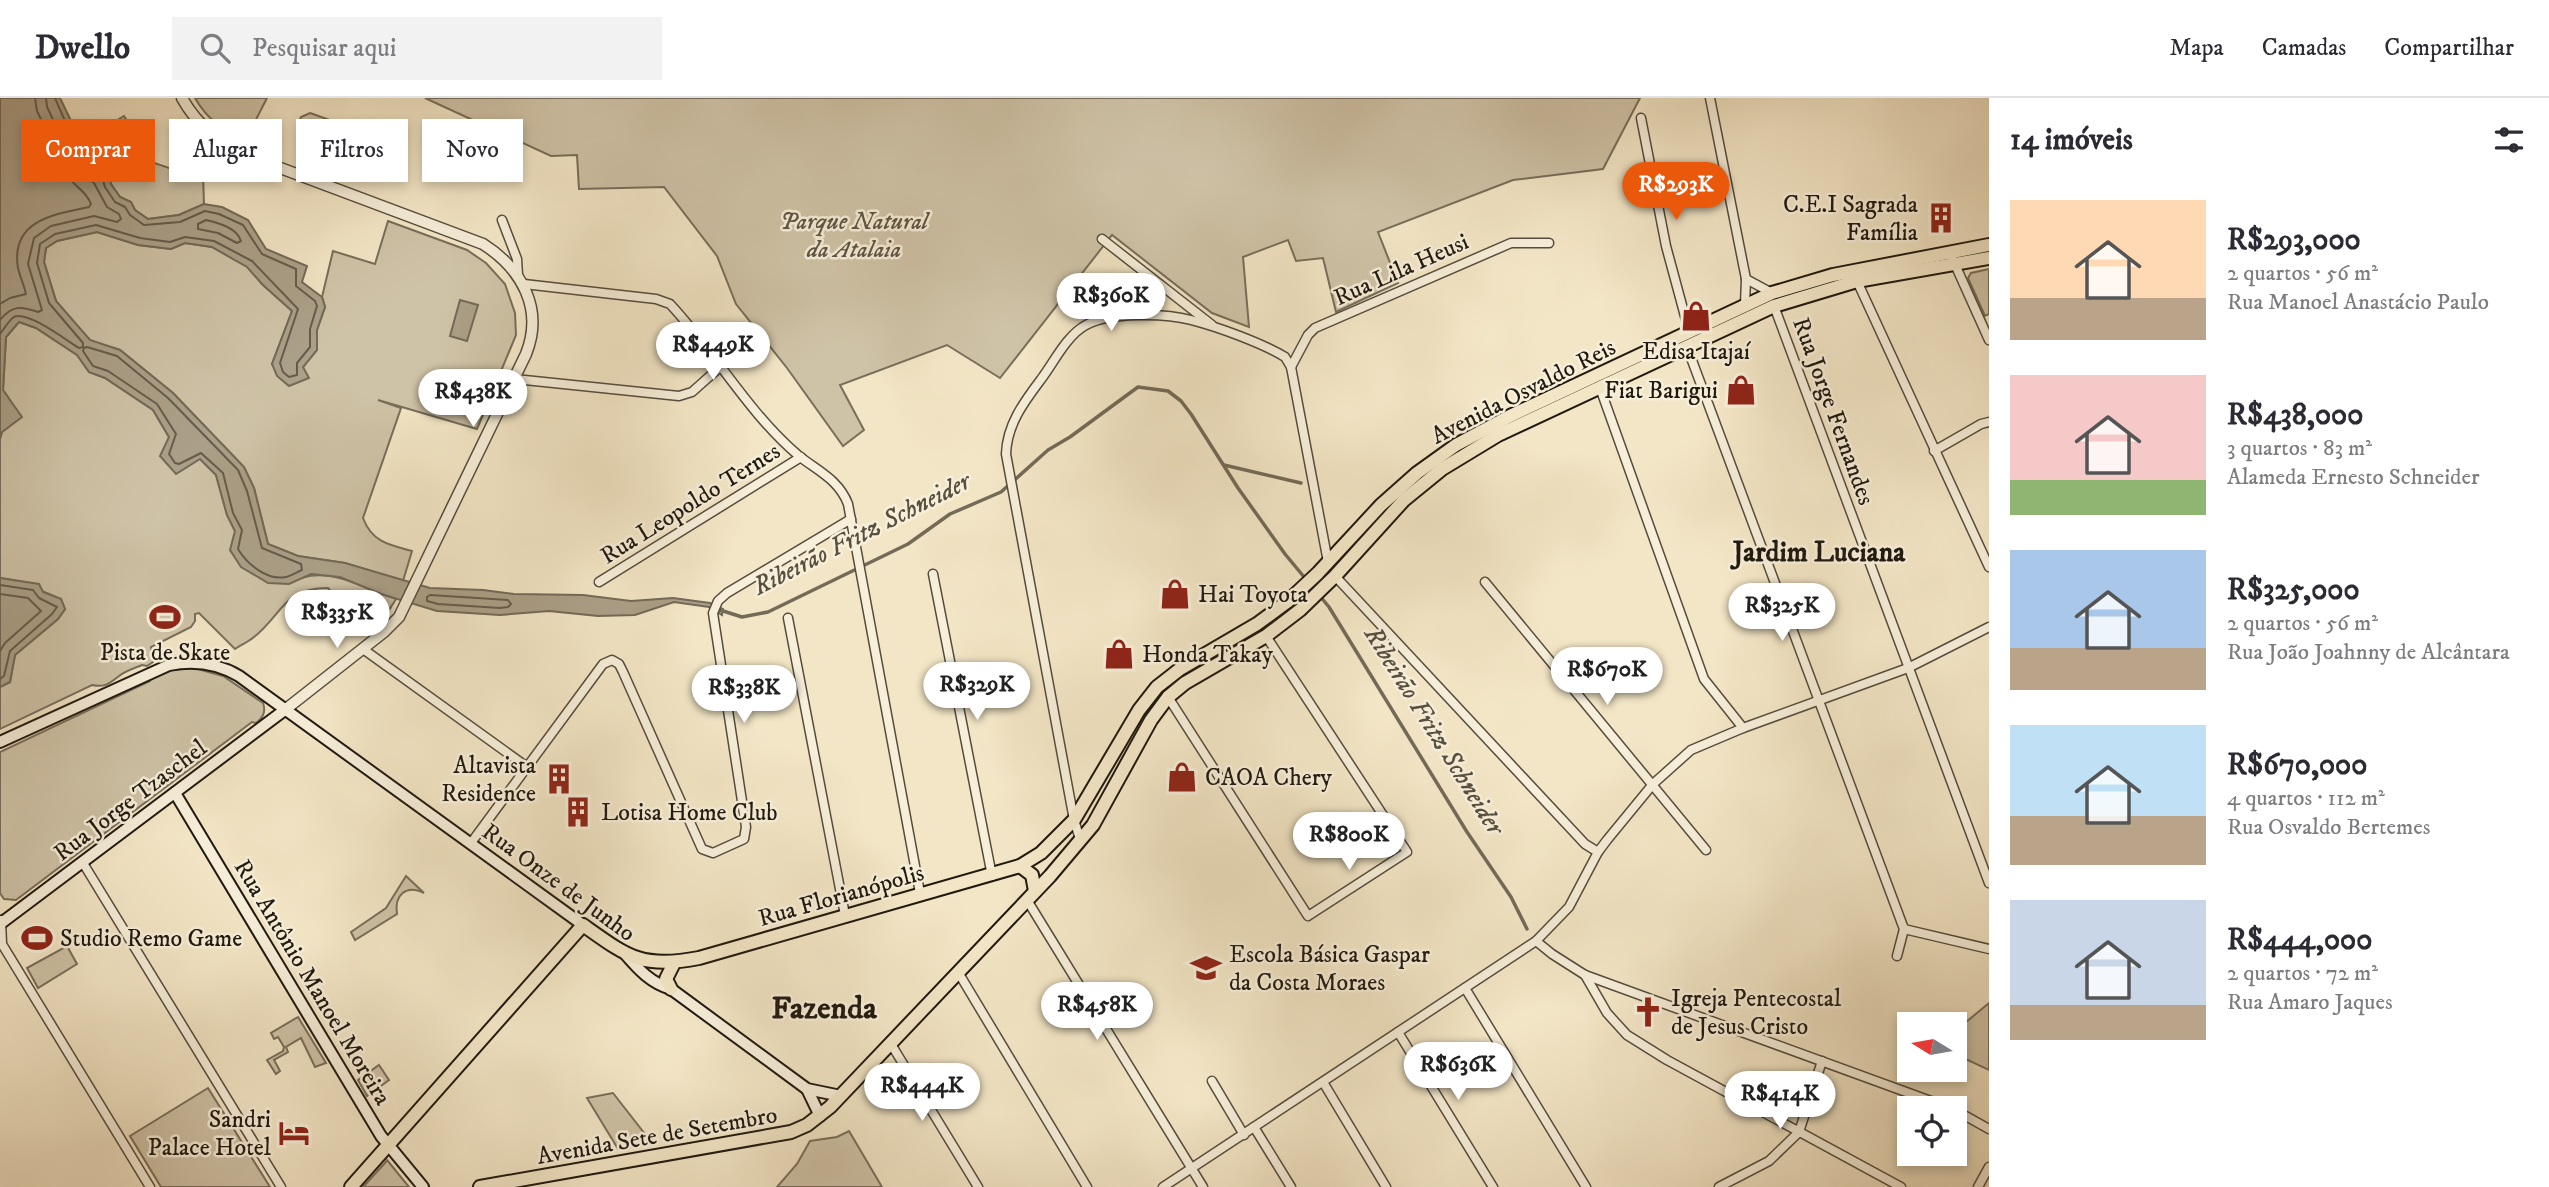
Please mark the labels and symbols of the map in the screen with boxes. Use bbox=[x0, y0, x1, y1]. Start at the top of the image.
pin: R$293K bbox=[1619, 162, 1733, 222]
place label: C.E.I Sagrada Família bbox=[1783, 190, 1919, 248]
building icon: C.E.I Sagrada Família bbox=[1924, 201, 1958, 235]
park label: Parque Natural da Atalaia bbox=[780, 207, 931, 265]
street label: Rua Lila Heusi bbox=[1329, 227, 1473, 313]
pin: R$360K bbox=[1054, 274, 1168, 333]
shop icon: Edisa Itajaí bbox=[1679, 299, 1713, 333]
street label: Rua Jorge Fernandes bbox=[1785, 313, 1881, 509]
pin: R$449K bbox=[656, 322, 770, 382]
street label: Avenida Osvaldo Reis bbox=[1426, 332, 1621, 451]
place label: Edisa Itajaí bbox=[1642, 337, 1752, 367]
pin: R$438K bbox=[416, 370, 530, 429]
shop icon: Fiat Barigui bbox=[1724, 373, 1758, 407]
place label: Fiat Barigui bbox=[1604, 376, 1718, 406]
street label: Rua Leopoldo Ternes bbox=[595, 436, 786, 571]
water label: Ribeirão Fritz Schneider bbox=[746, 464, 978, 604]
district label: Jardim Luciana bbox=[1730, 535, 1906, 570]
shop icon: Hai Toyota bbox=[1158, 577, 1192, 611]
place label: Hai Toyota bbox=[1198, 580, 1309, 610]
pin: R$325K bbox=[1725, 584, 1839, 643]
pin: R$335K bbox=[280, 590, 394, 650]
sports icon: Pista de Skate bbox=[148, 600, 182, 634]
water label: Ribeirão Fritz Schneider bbox=[1356, 620, 1512, 843]
shop icon: Honda Takay bbox=[1102, 637, 1136, 671]
place label: Pista de Skate bbox=[100, 638, 230, 668]
place label: Honda Takay bbox=[1142, 640, 1273, 670]
pin: R$670K bbox=[1550, 648, 1664, 707]
pin: R$329K bbox=[920, 662, 1034, 722]
pin: R$338K bbox=[687, 666, 801, 725]
street label: Rua Jorge Tzaschel bbox=[48, 733, 214, 868]
place label: Altavista Residence bbox=[441, 751, 537, 809]
shop icon: CAOA Chery bbox=[1165, 760, 1199, 794]
building icon: Altavista Residence bbox=[542, 762, 576, 796]
place label: CAOA Chery bbox=[1205, 763, 1333, 793]
building icon: Lotisa Home Club bbox=[561, 795, 595, 829]
place label: Lotisa Home Club bbox=[601, 798, 778, 828]
pin: R$800K bbox=[1292, 812, 1406, 872]
street label: Rua Onze de Junho bbox=[476, 817, 641, 949]
street label: Rua Antônio Manoel Moreira bbox=[227, 854, 398, 1112]
street label: Rua Florianópolis bbox=[755, 858, 928, 934]
sports icon: Studio Remo Game bbox=[20, 921, 54, 955]
place label: Studio Remo Game bbox=[60, 924, 242, 954]
place label: Escola Básica Gaspar da Costa Moraes bbox=[1229, 940, 1430, 998]
school or university icon: Escola Básica Gaspar da Costa Moraes bbox=[1189, 951, 1223, 985]
pin: R$458K bbox=[1040, 982, 1154, 1042]
place label: Igreja Pentecostal de Jesus Cristo bbox=[1671, 984, 1842, 1042]
district label: Fazenda bbox=[771, 989, 877, 1029]
church icon: Igreja Pentecostal de Jesus Cristo bbox=[1631, 995, 1665, 1029]
north arrow bbox=[1897, 1012, 1967, 1082]
pin: R$636K bbox=[1401, 1042, 1515, 1102]
pin: R$444K bbox=[865, 1063, 979, 1123]
pin: R$414K bbox=[1723, 1072, 1837, 1131]
street label: Avenida Sete de Setembro bbox=[535, 1100, 780, 1172]
place label: Sandri Palace Hotel bbox=[148, 1105, 272, 1163]
hotel icon: Sandri Palace Hotel bbox=[277, 1116, 311, 1150]

